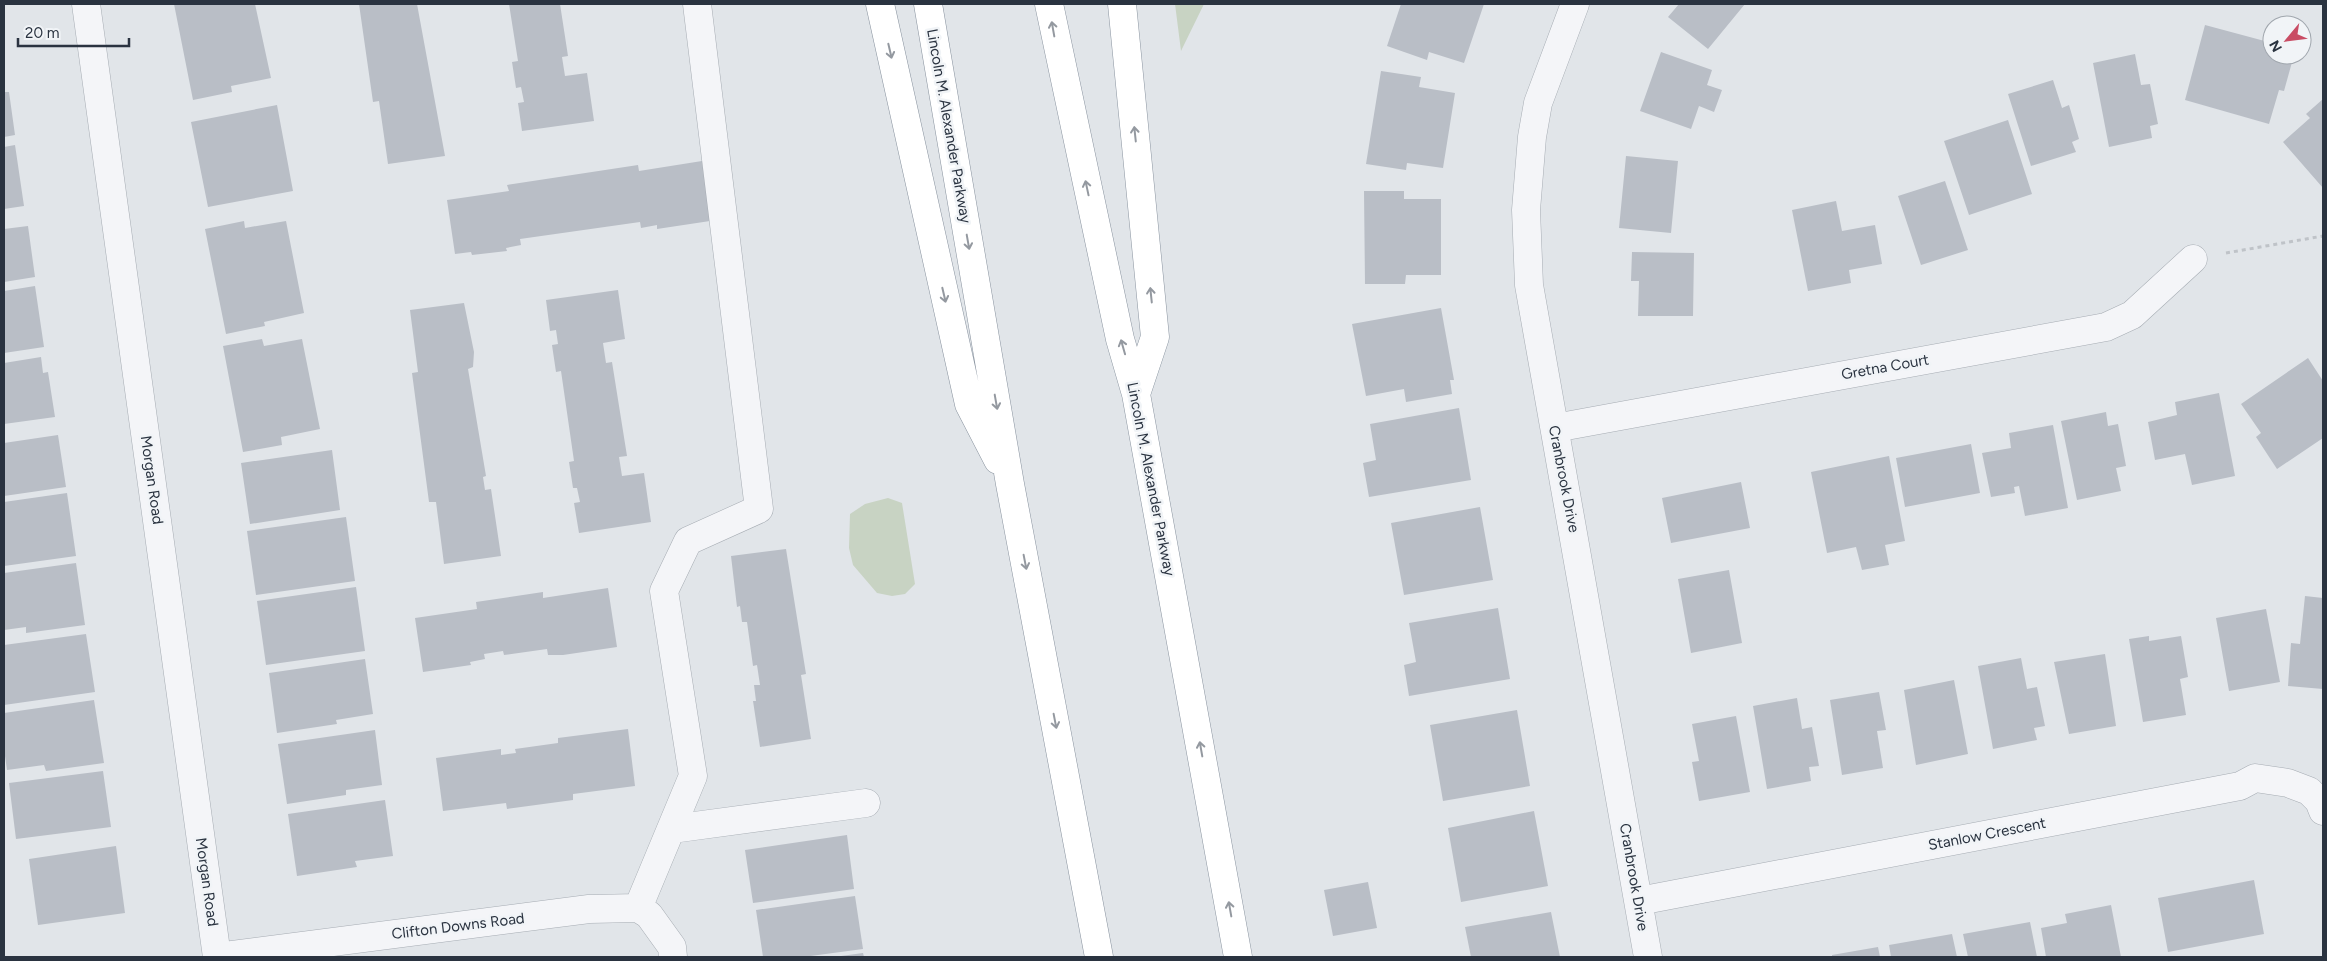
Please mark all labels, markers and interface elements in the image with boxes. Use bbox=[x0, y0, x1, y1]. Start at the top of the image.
scale bar bbox=[18, 15, 129, 47]
north arrow bbox=[2262, 15, 2312, 65]
one-way arrow bbox=[1048, 22, 1058, 38]
text: 20 m bbox=[25, 24, 59, 42]
street label: Lincoln M. Alexander Parkway bbox=[923, 27, 975, 225]
text: N bbox=[2266, 37, 2286, 55]
one-way arrow bbox=[886, 43, 895, 59]
one-way arrow bbox=[1130, 126, 1140, 142]
one-way arrow bbox=[1082, 181, 1091, 197]
one-way arrow bbox=[964, 233, 974, 249]
one-way arrow bbox=[940, 287, 950, 303]
one-way arrow bbox=[1146, 288, 1156, 304]
one-way arrow bbox=[1117, 339, 1127, 355]
street label: Gretna Court bbox=[1840, 350, 1931, 384]
street label: Lincoln M. Alexander Parkway bbox=[1123, 380, 1179, 578]
one-way arrow bbox=[991, 393, 1001, 409]
street label: Cranbrook Drive bbox=[1545, 424, 1583, 534]
street label: Morgan Road bbox=[137, 434, 167, 526]
one-way arrow bbox=[1020, 553, 1030, 569]
one-way arrow bbox=[1050, 713, 1060, 729]
one-way arrow bbox=[1195, 742, 1205, 758]
street label: Stanlow Crescent bbox=[1927, 814, 2048, 854]
street label: Cranbrook Drive bbox=[1616, 822, 1652, 932]
street label: Morgan Road bbox=[192, 836, 222, 928]
one-way arrow bbox=[1224, 902, 1234, 918]
street label: Clifton Downs Road bbox=[391, 909, 525, 943]

